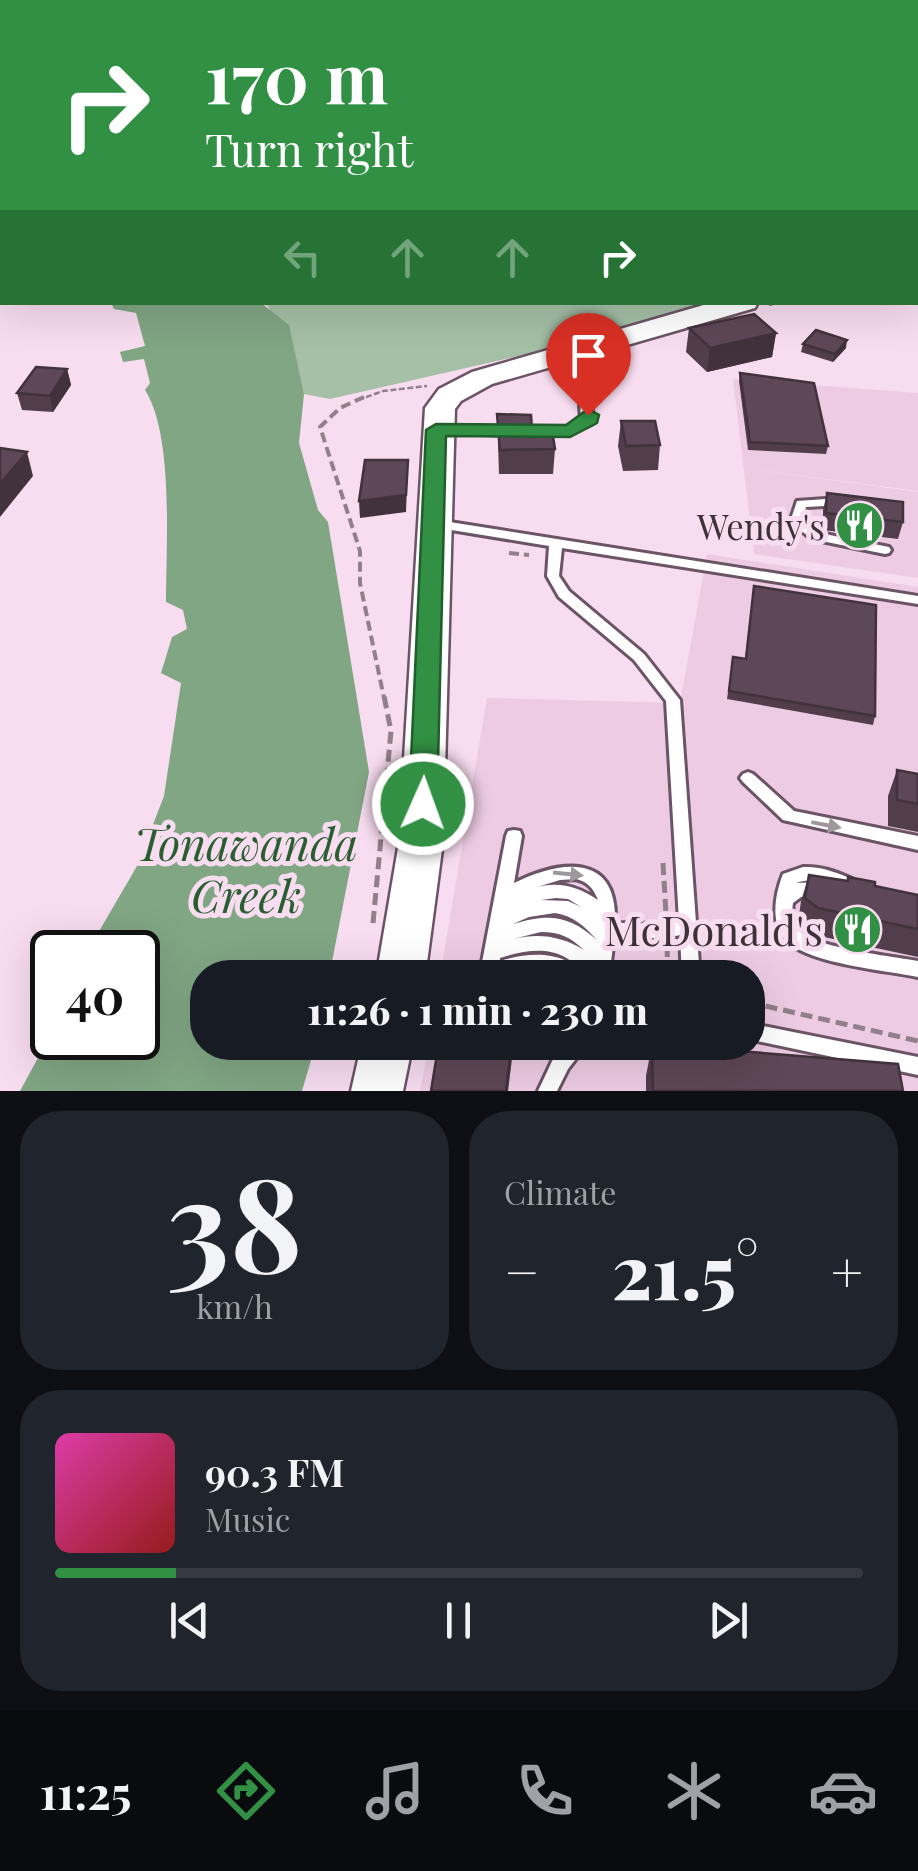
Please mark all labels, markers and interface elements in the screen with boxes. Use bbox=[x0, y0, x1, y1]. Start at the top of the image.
text: 170 m bbox=[205, 28, 388, 122]
icon: right bbox=[40, 40, 170, 170]
text: Turn right bbox=[205, 118, 413, 178]
icon: left bbox=[275, 230, 330, 285]
icon: ahead bbox=[380, 230, 435, 285]
icon: ahead bbox=[485, 230, 540, 285]
icon: right bbox=[590, 230, 645, 285]
pin bbox=[546, 313, 631, 416]
icon: arrive bbox=[561, 328, 616, 383]
restaurant icon: Wendy's bbox=[834, 499, 886, 551]
place label: Wendy's bbox=[696, 502, 825, 549]
position arrow bbox=[371, 752, 475, 856]
water label: Tonawanda Creek bbox=[134, 812, 358, 924]
one-way arrow bbox=[810, 818, 841, 834]
one-way arrow bbox=[552, 867, 584, 883]
place label: McDonald's bbox=[605, 901, 823, 957]
restaurant icon: McDonald's bbox=[832, 903, 884, 955]
speed limit sign: 40 bbox=[30, 930, 160, 1060]
text: 11:26 · 1 min · 230 m bbox=[307, 984, 648, 1035]
text: 38 bbox=[166, 1132, 303, 1306]
text: Climate bbox=[504, 1170, 616, 1213]
text: 21.5° bbox=[612, 1219, 759, 1319]
text: − bbox=[504, 1233, 540, 1307]
text: + bbox=[831, 1233, 863, 1307]
text: km/h bbox=[196, 1284, 273, 1327]
text: 90.3 FM bbox=[205, 1446, 344, 1497]
text: Music bbox=[205, 1497, 290, 1540]
icon: previous bbox=[162, 1593, 217, 1648]
icon: pause bbox=[431, 1593, 486, 1648]
icon: next bbox=[701, 1593, 756, 1648]
icon: directions bbox=[211, 1756, 281, 1826]
icon: music bbox=[360, 1756, 430, 1826]
icon: phone bbox=[510, 1756, 580, 1826]
icon: climate bbox=[659, 1756, 729, 1826]
icon: car bbox=[808, 1756, 878, 1826]
text: 11:25 bbox=[40, 1761, 131, 1821]

